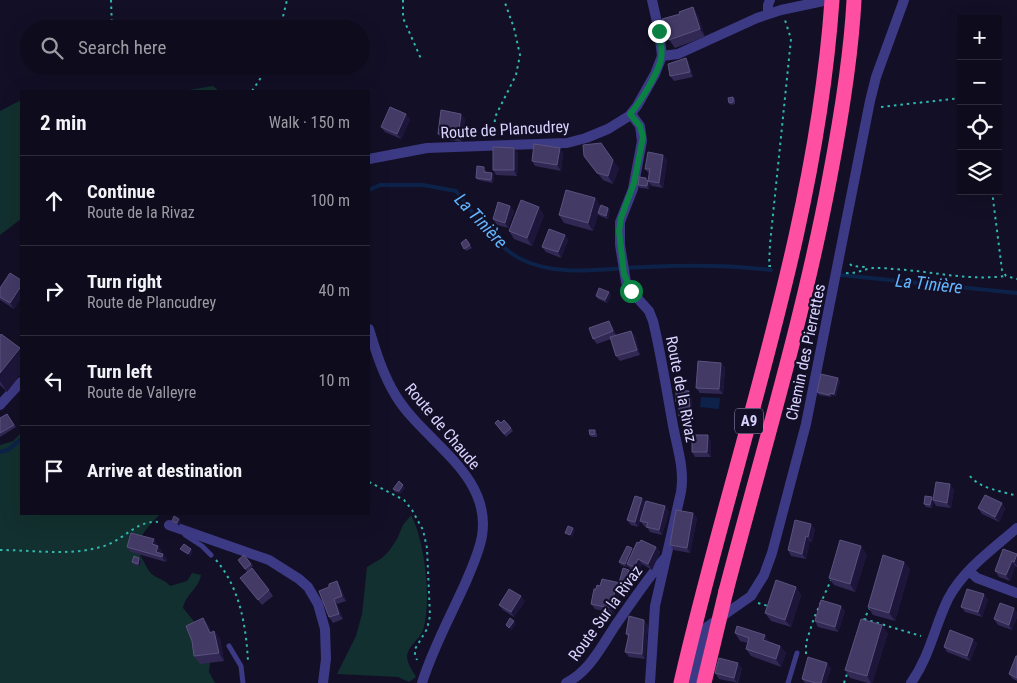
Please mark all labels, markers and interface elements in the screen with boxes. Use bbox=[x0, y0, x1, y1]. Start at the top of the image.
map controls bbox=[957, 15, 1002, 195]
button: + bbox=[957, 15, 1002, 60]
search box bbox=[20, 20, 370, 75]
route end bbox=[648, 20, 671, 43]
icon: search bbox=[38, 34, 66, 62]
text: Search here bbox=[78, 36, 166, 59]
button: − bbox=[957, 60, 1002, 105]
button: locate bbox=[957, 105, 1002, 150]
text: 2 min bbox=[40, 111, 87, 135]
text: Walk · 150 m bbox=[269, 113, 350, 132]
street label: Route de Plancudrey bbox=[440, 117, 570, 142]
button: layers bbox=[957, 150, 1002, 195]
text: Continue bbox=[87, 180, 155, 203]
icon: ahead bbox=[40, 187, 68, 215]
water label: La Tinière bbox=[451, 189, 512, 253]
text: 100 m bbox=[311, 191, 350, 210]
text: Route de la Rivaz bbox=[87, 203, 195, 222]
text: Turn right bbox=[87, 270, 162, 293]
water label: La Tinière bbox=[894, 270, 964, 297]
icon: right bbox=[40, 277, 68, 305]
route start bbox=[620, 280, 643, 303]
text: 40 m bbox=[318, 281, 350, 300]
street label: Chemin des Pierrettes bbox=[782, 282, 829, 422]
text: Route de Plancudrey bbox=[87, 293, 216, 312]
street label: Route de la Rivaz bbox=[662, 334, 701, 444]
text: Turn left bbox=[87, 360, 152, 383]
icon: left bbox=[40, 367, 68, 395]
text: 10 m bbox=[318, 371, 350, 390]
street label: Route de Chaude bbox=[401, 379, 484, 473]
text: Route de Valleyre bbox=[87, 383, 196, 402]
road number: A9 bbox=[735, 408, 763, 434]
icon: arrive bbox=[40, 457, 68, 485]
text: Arrive at destination bbox=[87, 459, 242, 482]
street label: Route Sur la Rivaz bbox=[564, 562, 646, 665]

